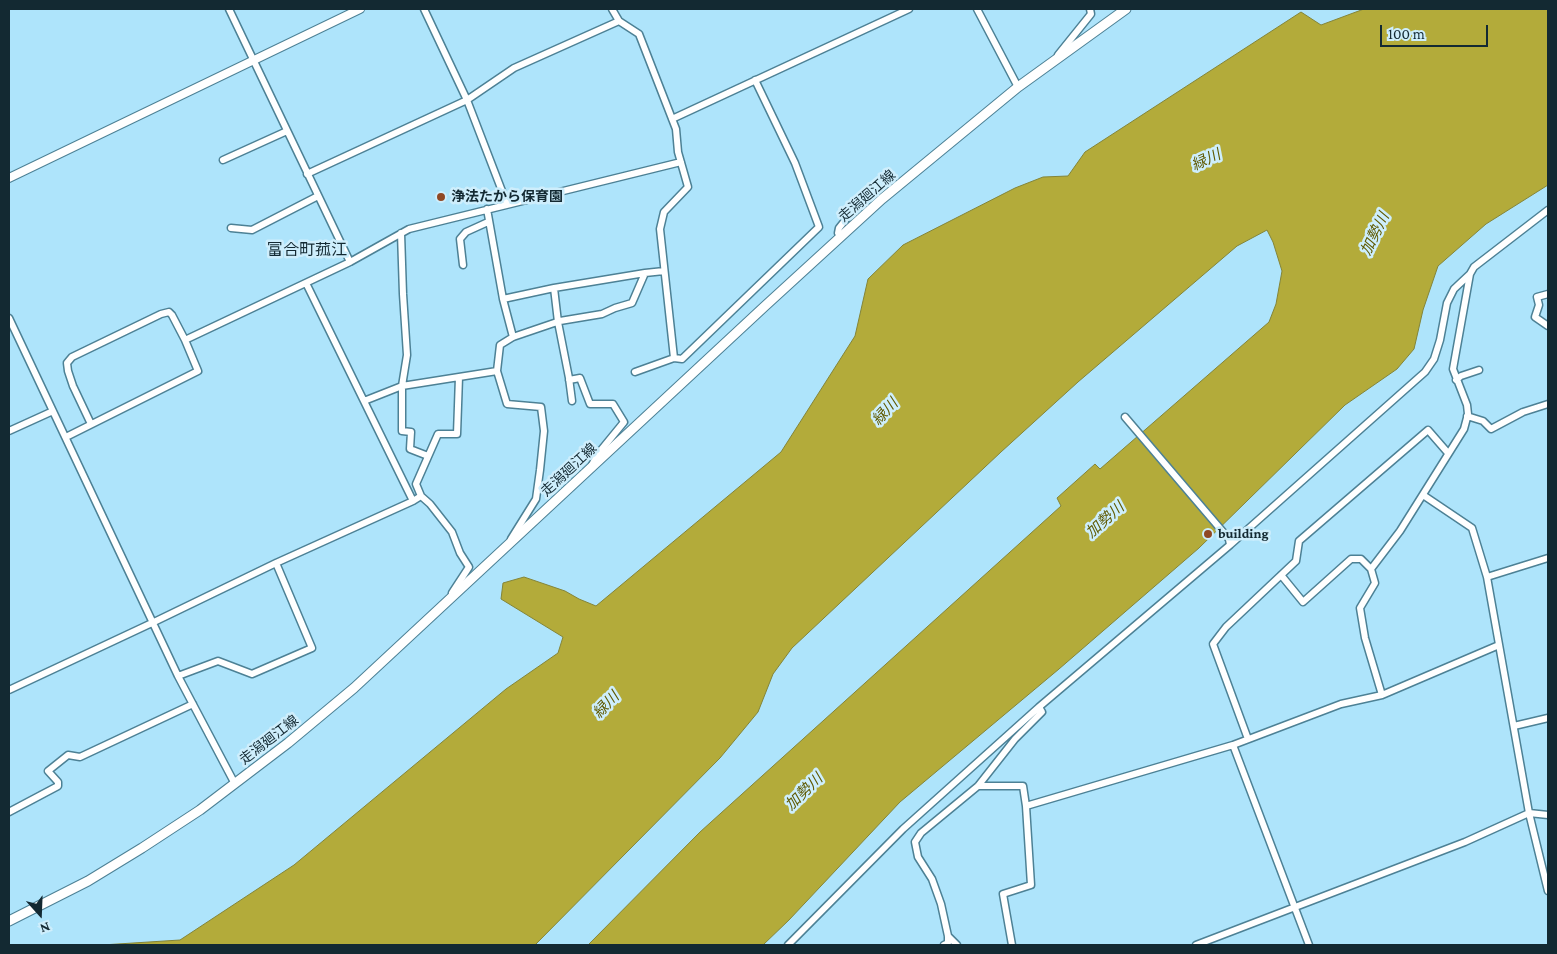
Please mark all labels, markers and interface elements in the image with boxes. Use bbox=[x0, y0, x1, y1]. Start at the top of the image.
scale bar bbox=[1382, 15, 1490, 47]
text: 100 m bbox=[1388, 26, 1425, 42]
water label: 緑川 bbox=[1189, 146, 1223, 174]
street label: 走潟廻江線 bbox=[835, 167, 899, 225]
place label: 浄法たから保育園 bbox=[451, 189, 563, 205]
marker: 浄法たから保育園 bbox=[435, 191, 447, 203]
water label: 加勢川 bbox=[1357, 210, 1393, 258]
district label: 富合町菰江 bbox=[267, 240, 347, 260]
water label: 緑川 bbox=[868, 395, 902, 429]
street label: 走潟廻江線 bbox=[538, 440, 600, 500]
water label: 加勢川 bbox=[1082, 498, 1128, 542]
place label: building bbox=[1218, 526, 1269, 542]
marker: building bbox=[1202, 528, 1214, 540]
water label: 緑川 bbox=[589, 688, 623, 722]
street label: 走潟廻江線 bbox=[236, 712, 302, 768]
water label: 加勢川 bbox=[782, 770, 826, 814]
north arrow bbox=[15, 889, 65, 939]
text: N bbox=[38, 919, 52, 937]

